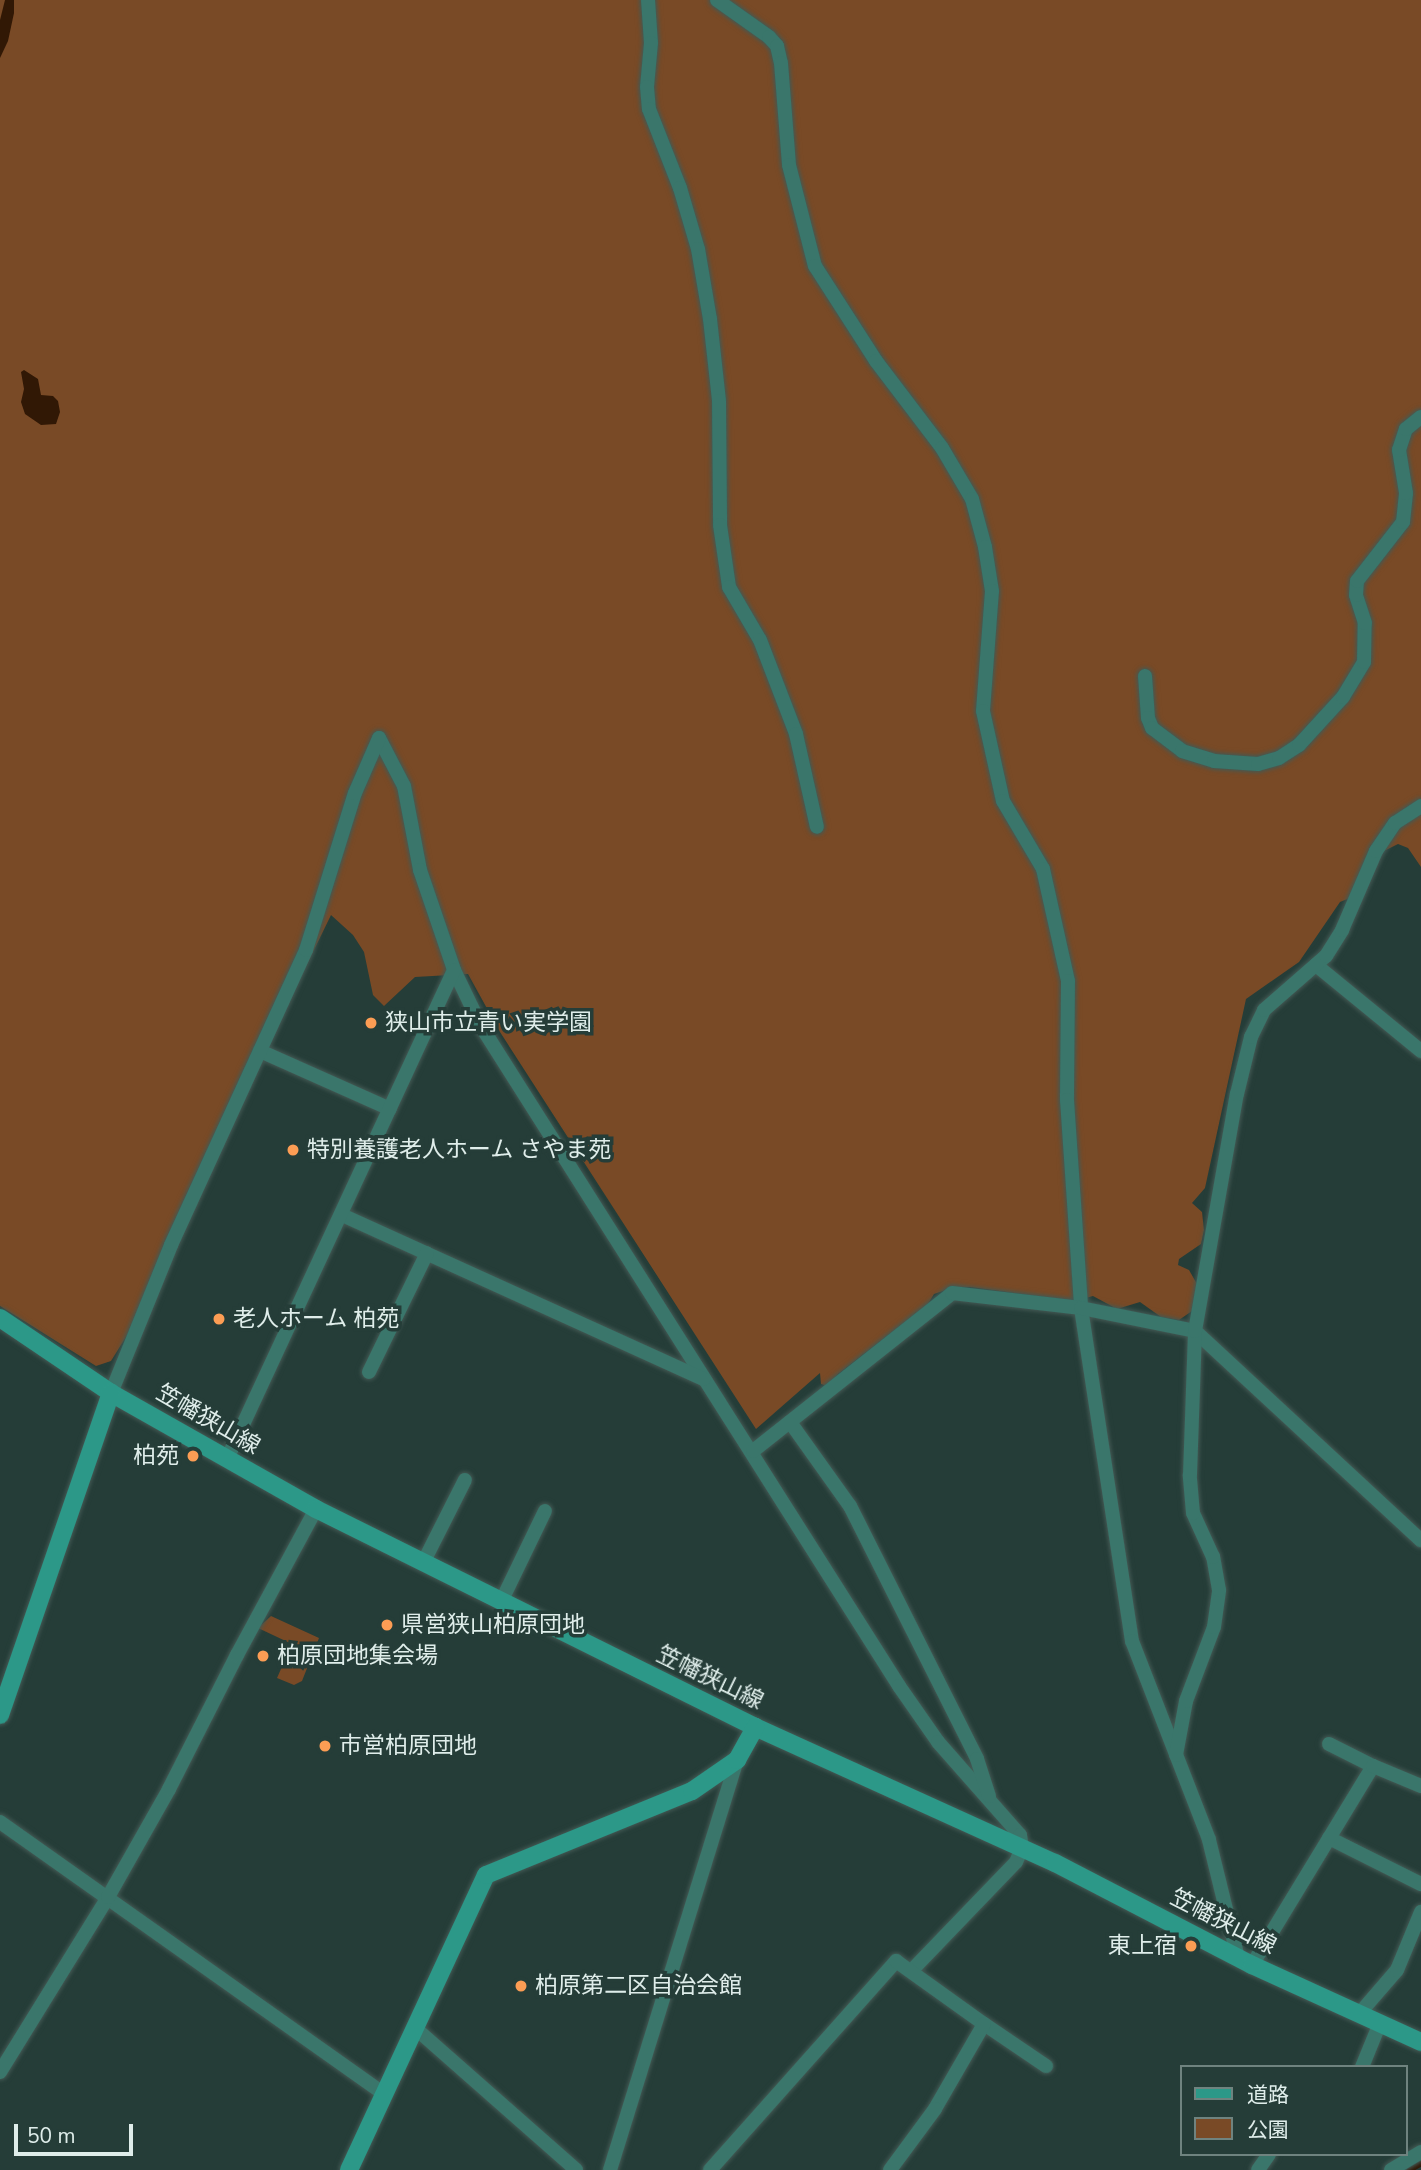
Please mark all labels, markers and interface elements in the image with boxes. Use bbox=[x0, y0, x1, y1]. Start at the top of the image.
place label: 狭山市立青い実学園 bbox=[385, 1009, 592, 1037]
marker: 狭山市立青い実学園 bbox=[363, 1015, 379, 1031]
place label: 特別養護老人ホーム さやま苑 bbox=[307, 1136, 612, 1164]
marker: 特別養護老人ホーム さやま苑 bbox=[285, 1142, 301, 1158]
place label: 老人ホーム 柏苑 bbox=[233, 1305, 400, 1333]
marker: 老人ホーム 柏苑 bbox=[211, 1311, 227, 1327]
street label: 笠幡狭山線 bbox=[151, 1379, 265, 1461]
place label: 柏苑 bbox=[133, 1442, 179, 1470]
marker: 柏苑 bbox=[185, 1448, 201, 1464]
place label: 県営狭山柏原団地 bbox=[401, 1611, 585, 1639]
marker: 県営狭山柏原団地 bbox=[379, 1617, 395, 1633]
street label: 笠幡狭山線 bbox=[652, 1640, 768, 1716]
place label: 柏原団地集会場 bbox=[277, 1642, 438, 1670]
marker: 柏原団地集会場 bbox=[255, 1648, 271, 1664]
place label: 市営柏原団地 bbox=[339, 1732, 477, 1760]
marker: 市営柏原団地 bbox=[317, 1738, 333, 1754]
street label: 笠幡狭山線 bbox=[1166, 1884, 1280, 1960]
place label: 東上宿 bbox=[1108, 1932, 1177, 1960]
marker: 東上宿 bbox=[1183, 1938, 1199, 1954]
place label: 柏原第二区自治会館 bbox=[535, 1972, 742, 2000]
marker: 柏原第二区自治会館 bbox=[513, 1978, 529, 1994]
legend bbox=[1180, 2065, 1407, 2156]
text: 道路 bbox=[1247, 2081, 1289, 2109]
scale bar bbox=[18, 2110, 136, 2154]
text: 公園 bbox=[1247, 2116, 1289, 2144]
text: 50 m bbox=[27, 2122, 76, 2150]

